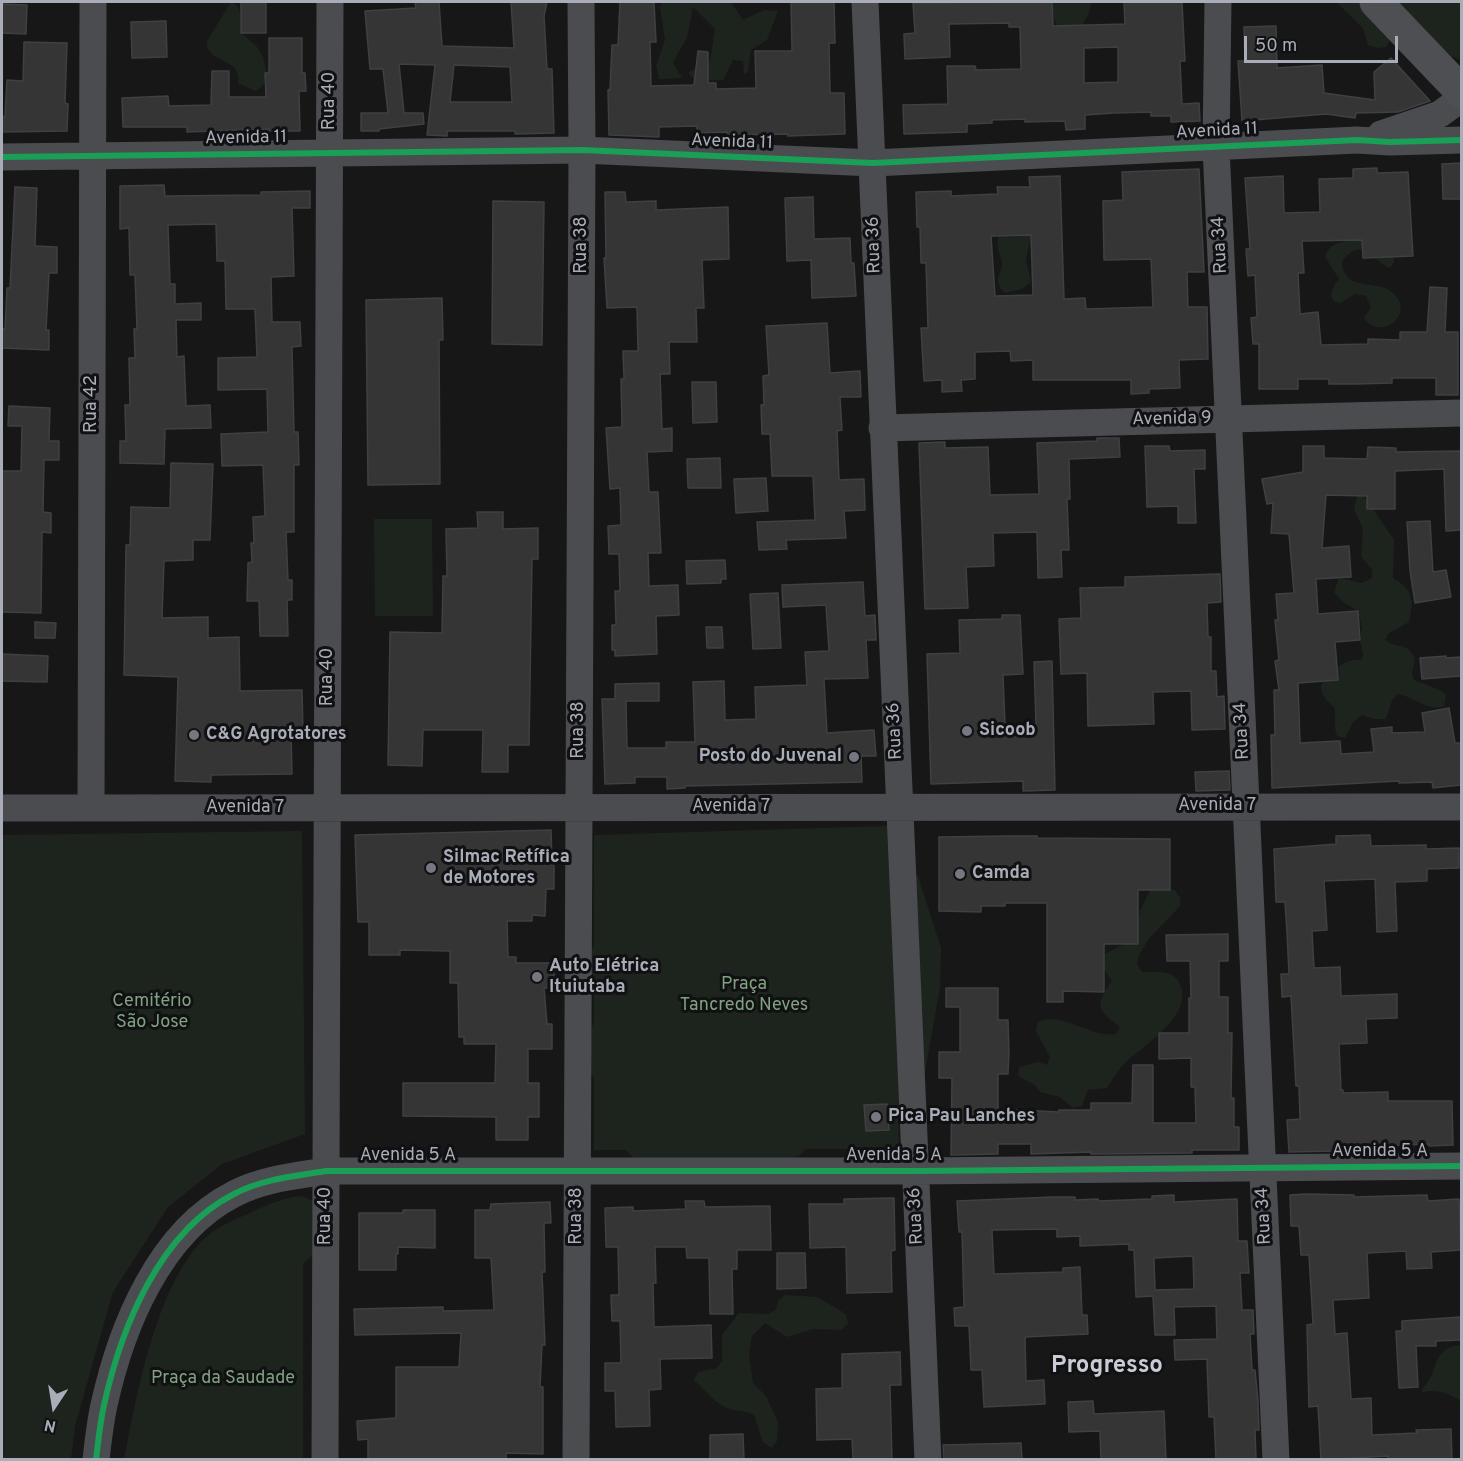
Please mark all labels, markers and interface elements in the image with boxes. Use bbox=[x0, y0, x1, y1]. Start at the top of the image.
scale bar bbox=[1247, 24, 1402, 62]
text: 50 m bbox=[1255, 35, 1297, 58]
street label: Rua 40 bbox=[319, 72, 341, 130]
street label: Avenida 11 bbox=[1175, 119, 1259, 145]
street label: Avenida 11 bbox=[205, 127, 287, 151]
street label: Avenida 11 bbox=[691, 131, 773, 155]
street label: Rua 38 bbox=[571, 216, 593, 274]
street label: Rua 36 bbox=[863, 216, 887, 274]
street label: Rua 34 bbox=[1209, 216, 1233, 274]
street label: Rua 42 bbox=[81, 375, 103, 433]
street label: Avenida 9 bbox=[1132, 409, 1212, 431]
street label: Rua 40 bbox=[317, 648, 339, 706]
street label: Rua 38 bbox=[568, 701, 590, 759]
street label: Rua 36 bbox=[884, 702, 908, 760]
street label: Rua 34 bbox=[1231, 702, 1255, 760]
place label: Sicoob bbox=[979, 720, 1036, 742]
place label: C&G Agrotatores bbox=[206, 724, 347, 746]
marker: Sicoob bbox=[960, 724, 974, 738]
marker: C&G Agrotatores bbox=[187, 728, 201, 742]
place label: Posto do Juvenal bbox=[699, 746, 842, 768]
marker: Posto do Juvenal bbox=[847, 750, 861, 764]
street label: Avenida 7 bbox=[1178, 795, 1256, 817]
street label: Avenida 7 bbox=[692, 796, 770, 818]
street label: Avenida 7 bbox=[206, 797, 284, 819]
place label: Silmac Retífica de Motores bbox=[443, 847, 570, 890]
marker: Silmac Retífica de Motores bbox=[424, 861, 438, 875]
place label: Camda bbox=[972, 863, 1030, 885]
marker: Camda bbox=[953, 867, 967, 881]
place label: Auto Elétrica Ituiutaba bbox=[549, 956, 659, 998]
marker: Auto Elétrica Ituiutaba bbox=[530, 970, 544, 984]
park label: Praça Tancredo Neves bbox=[680, 974, 808, 1016]
park label: Cemitério São Jose bbox=[112, 991, 192, 1034]
place label: Pica Pau Lanches bbox=[888, 1106, 1035, 1128]
marker: Pica Pau Lanches bbox=[869, 1110, 883, 1124]
street label: Avenida 5 A bbox=[1332, 1141, 1428, 1163]
street label: Avenida 5 A bbox=[360, 1145, 456, 1167]
street label: Avenida 5 A bbox=[846, 1145, 942, 1167]
street label: Rua 40 bbox=[315, 1187, 337, 1245]
street label: Rua 38 bbox=[566, 1187, 588, 1245]
street label: Rua 36 bbox=[905, 1187, 929, 1245]
street label: Rua 34 bbox=[1253, 1187, 1277, 1245]
district label: Progresso bbox=[1051, 1353, 1163, 1381]
park label: Praça da Saudade bbox=[151, 1368, 295, 1390]
north arrow bbox=[24, 1377, 84, 1437]
text: N bbox=[43, 1414, 58, 1436]

